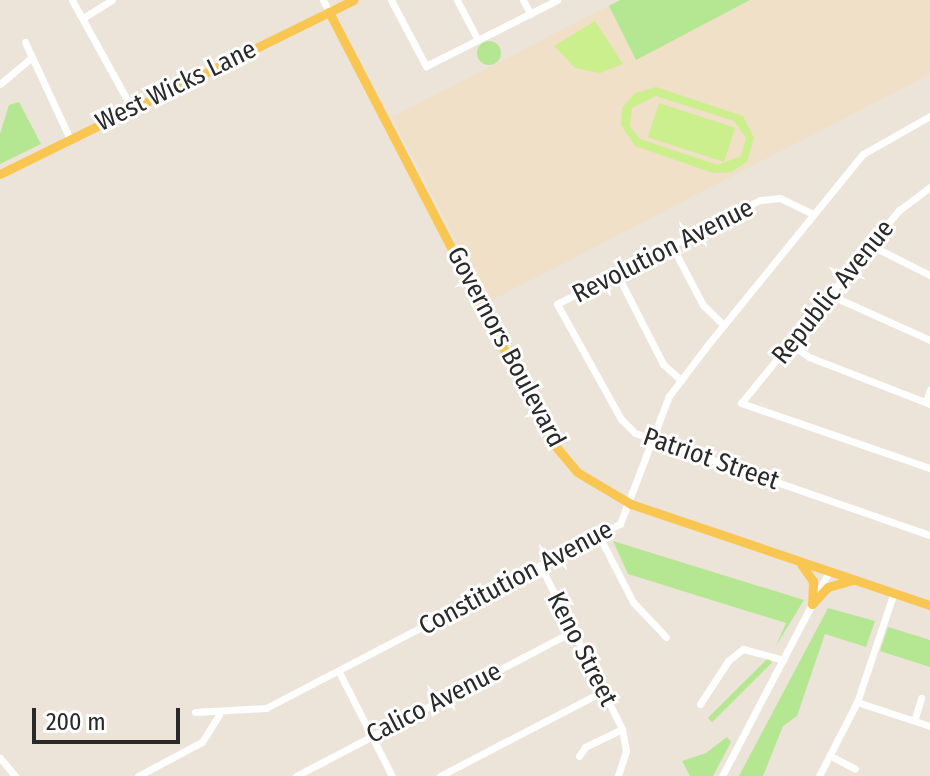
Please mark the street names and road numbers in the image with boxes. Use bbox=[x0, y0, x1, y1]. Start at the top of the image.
street label: West Wicks Lane bbox=[91, 34, 261, 138]
street label: Revolution Avenue bbox=[567, 192, 759, 310]
street label: Republic Avenue bbox=[765, 214, 901, 370]
street label: Governors Boulevard bbox=[440, 242, 572, 452]
street label: Patriot Street bbox=[639, 421, 783, 497]
street label: Constitution Avenue bbox=[414, 514, 618, 642]
street label: Keno Street bbox=[540, 587, 624, 711]
street label: Calico Avenue bbox=[361, 656, 507, 750]

